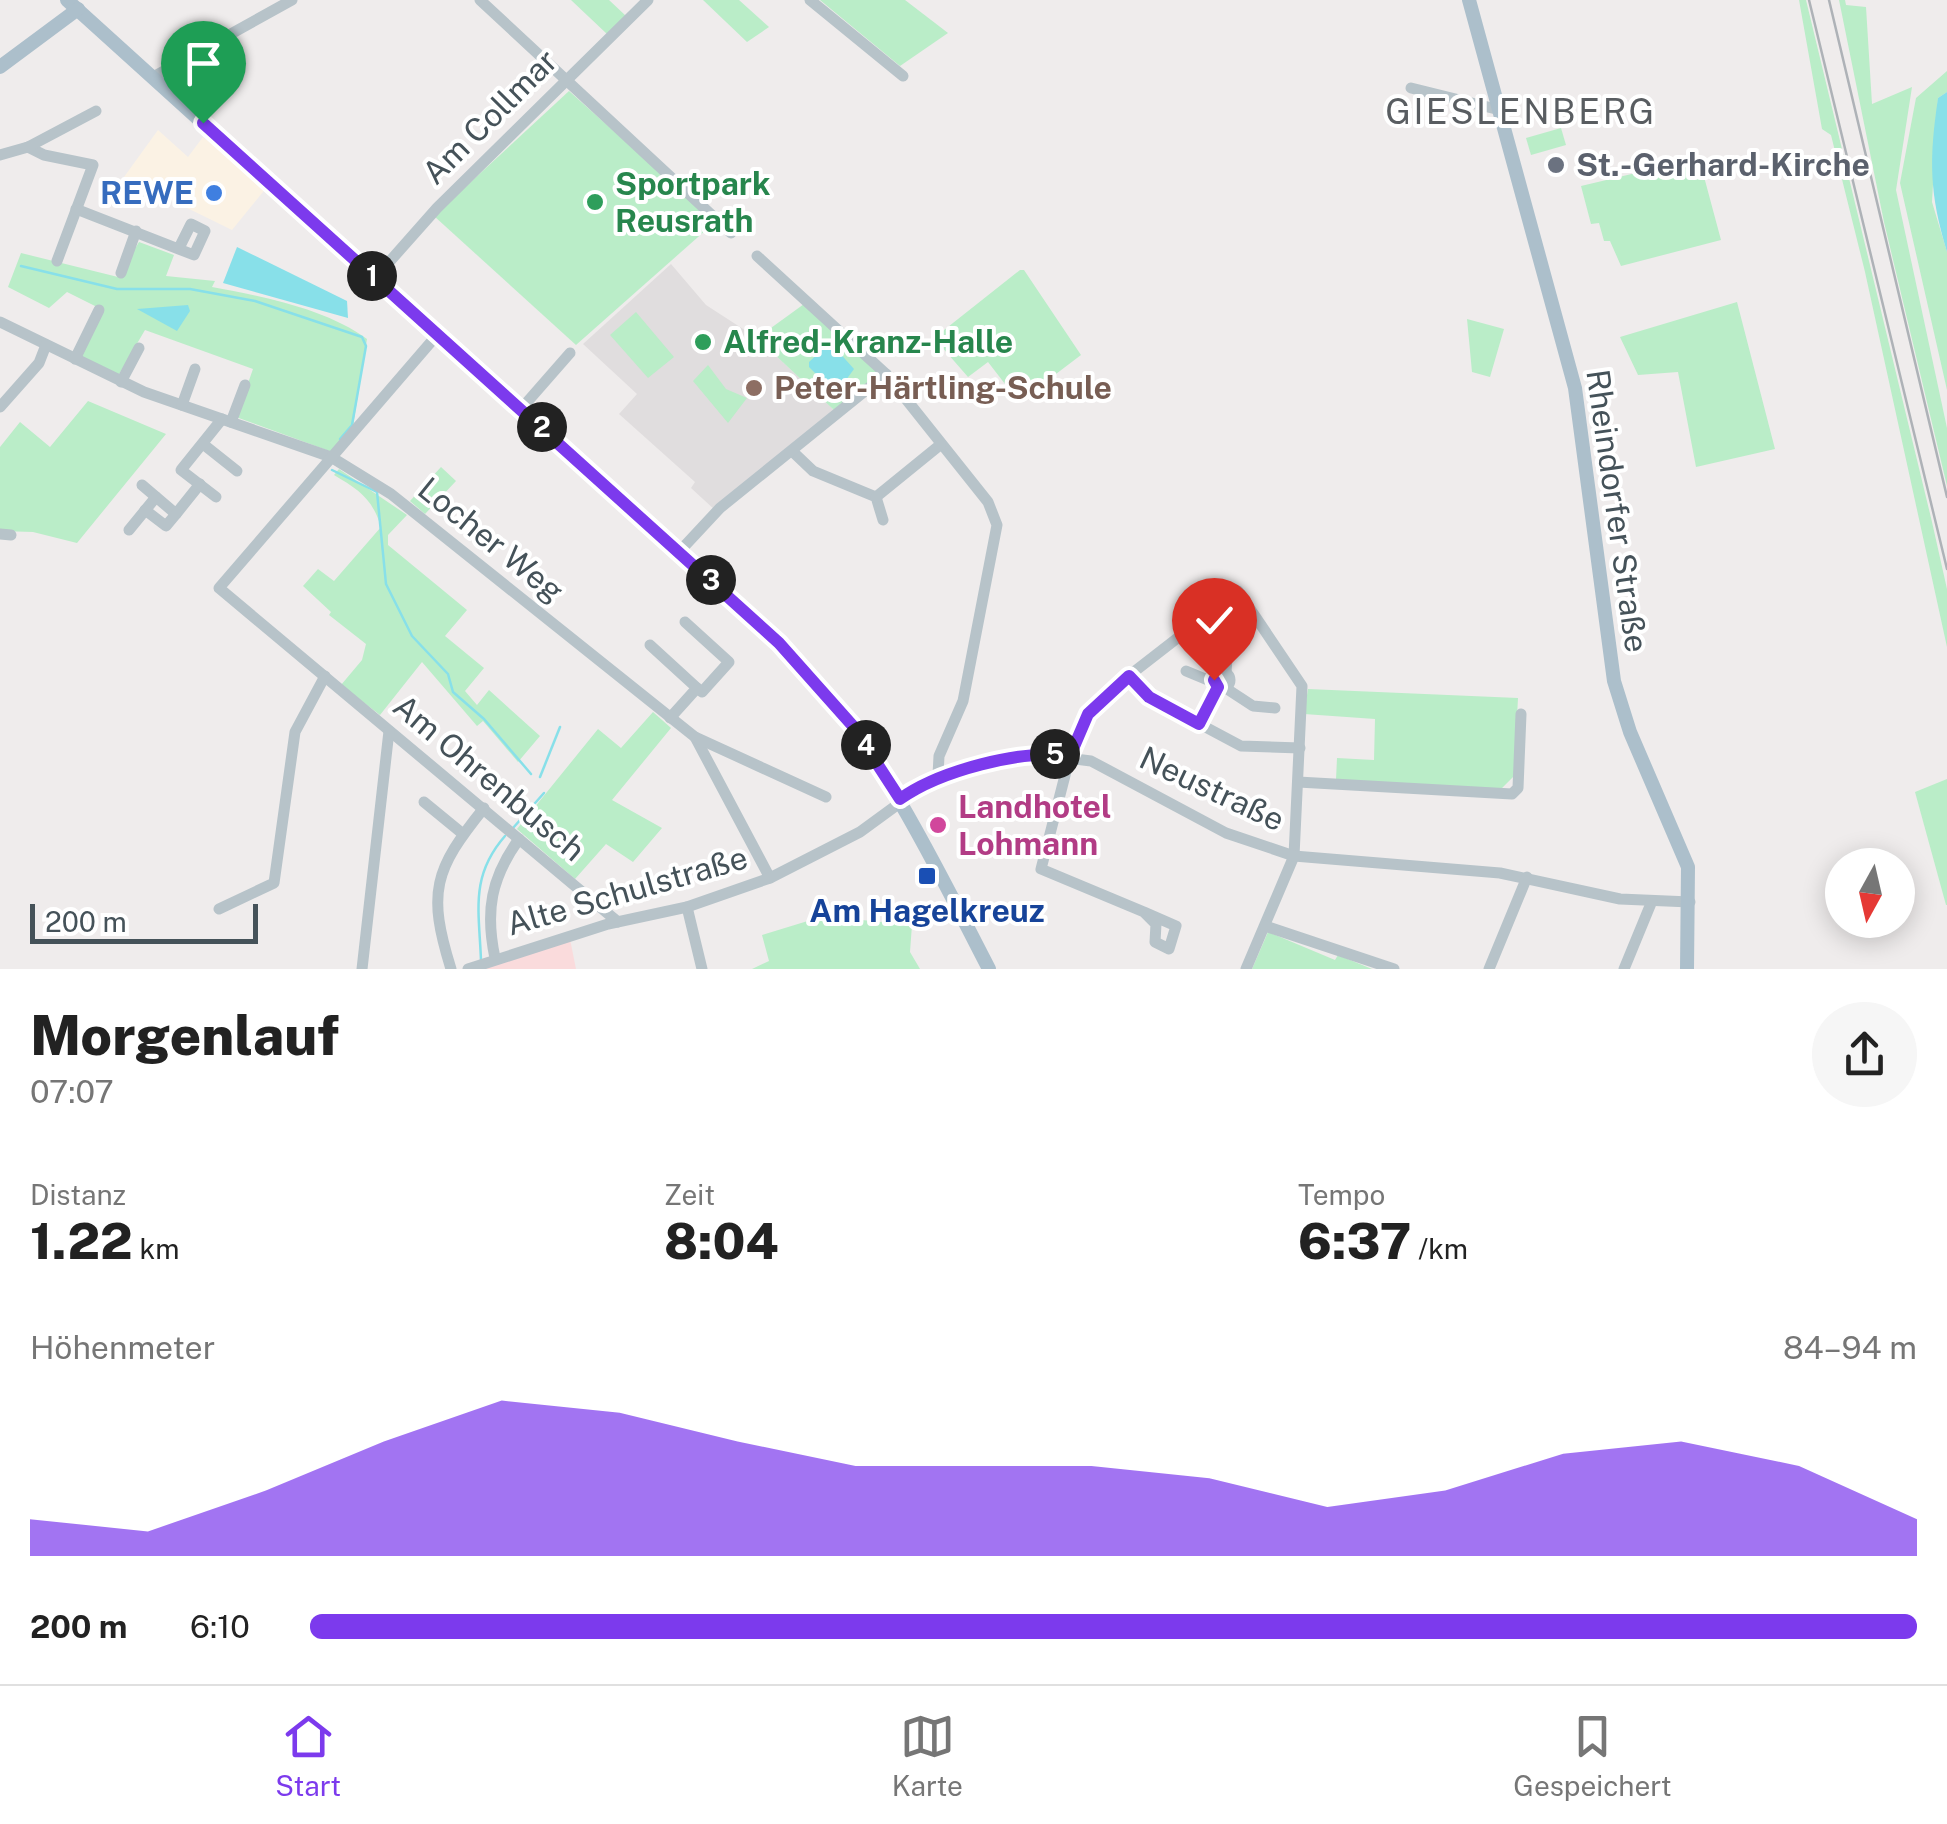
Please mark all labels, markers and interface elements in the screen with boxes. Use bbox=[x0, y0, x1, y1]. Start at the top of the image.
pin bbox=[161, 21, 246, 124]
icon: arrive bbox=[176, 36, 231, 91]
street label: Am Collmar bbox=[415, 42, 565, 192]
district label: GIESLENBERG bbox=[1385, 91, 1657, 132]
place label: St.-Gerhard-Kirche bbox=[1576, 146, 1870, 183]
marker: St.-Gerhard-Kirche bbox=[1545, 154, 1567, 176]
place label: Sportpark Reusrath bbox=[615, 165, 771, 239]
place label: REWE bbox=[100, 174, 194, 211]
marker: REWE bbox=[203, 182, 225, 204]
marker: Sportpark Reusrath bbox=[584, 191, 606, 213]
pin: 1 bbox=[347, 251, 397, 301]
text: 1 bbox=[366, 259, 378, 292]
place label: Alfred-Kranz-Halle bbox=[723, 323, 1013, 360]
marker: Alfred-Kranz-Halle bbox=[692, 331, 714, 353]
street label: Rheindorfer Straße bbox=[1579, 367, 1656, 655]
place label: Peter-Härtling-Schule bbox=[774, 369, 1112, 406]
marker: Peter-Härtling-Schule bbox=[743, 377, 765, 399]
pin: 2 bbox=[517, 402, 567, 452]
text: 2 bbox=[533, 410, 551, 443]
street label: Locher Weg bbox=[411, 470, 571, 609]
pin: 3 bbox=[686, 555, 736, 605]
text: 3 bbox=[702, 563, 720, 596]
pin bbox=[1172, 578, 1257, 681]
icon: check bbox=[1187, 593, 1242, 648]
street label: Am Ohrenbusch bbox=[386, 687, 592, 868]
pin: 4 bbox=[841, 720, 891, 770]
text: 4 bbox=[857, 728, 875, 761]
pin: 5 bbox=[1030, 729, 1080, 779]
text: 5 bbox=[1046, 737, 1064, 770]
street label: Neustraße bbox=[1134, 739, 1290, 838]
place label: Landhotel Lohmann bbox=[958, 788, 1112, 862]
marker: Landhotel Lohmann bbox=[927, 814, 949, 836]
street label: Alte Schulstraße bbox=[502, 838, 752, 943]
north arrow bbox=[1825, 848, 1915, 938]
map controls bbox=[1825, 848, 1915, 938]
marker: Am Hagelkreuz bbox=[916, 865, 938, 887]
place label: Am Hagelkreuz bbox=[809, 892, 1045, 929]
scale bar bbox=[30, 899, 258, 944]
text: 200 m bbox=[45, 905, 127, 938]
button: share bbox=[1812, 1002, 1917, 1107]
text: Morgenlauf bbox=[30, 1003, 339, 1067]
text: 07:07 bbox=[30, 1073, 114, 1110]
text: Distanz bbox=[30, 1178, 126, 1211]
text: Zeit bbox=[664, 1178, 715, 1211]
text: Tempo bbox=[1298, 1178, 1385, 1211]
text: 1.22 bbox=[30, 1211, 133, 1270]
text: 8:04 bbox=[664, 1211, 779, 1270]
text: 6:37 bbox=[1298, 1211, 1412, 1270]
text: km bbox=[133, 1232, 179, 1265]
text: /km bbox=[1412, 1232, 1468, 1265]
text: Höhenmeter bbox=[30, 1329, 215, 1366]
text: 84–94 m bbox=[1783, 1329, 1917, 1366]
text: 200 m bbox=[30, 1608, 127, 1645]
text: 6:10 bbox=[190, 1608, 250, 1645]
tab: Start bbox=[275, 1709, 341, 1802]
tab: Karte bbox=[892, 1709, 963, 1802]
tab: Gespeichert bbox=[1513, 1709, 1672, 1802]

